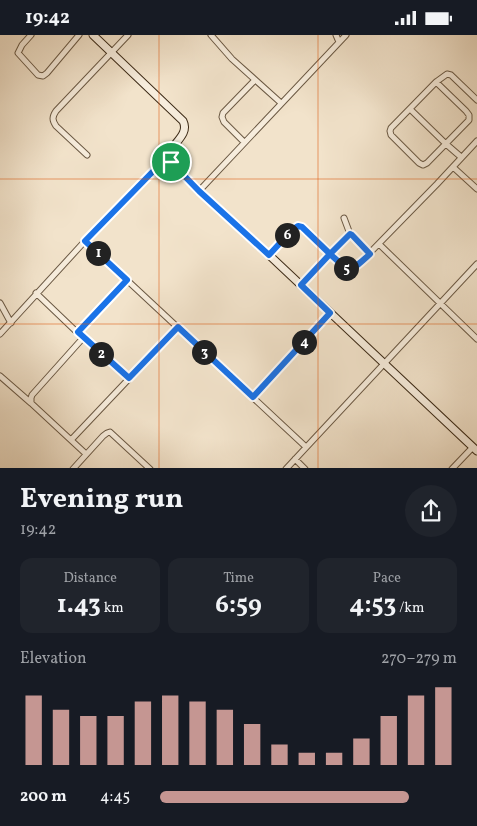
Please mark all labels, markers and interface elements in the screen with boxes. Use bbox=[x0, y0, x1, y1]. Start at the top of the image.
text: 19:42 bbox=[25, 5, 70, 31]
pin bbox=[150, 141, 192, 183]
icon: arrive bbox=[157, 148, 185, 176]
pin: 6 bbox=[274, 223, 300, 247]
text: 6 bbox=[284, 226, 291, 245]
pin: 1 bbox=[86, 241, 110, 265]
text: 1 bbox=[96, 244, 101, 263]
pin: 5 bbox=[334, 255, 358, 281]
text: 5 bbox=[343, 259, 350, 278]
pin: 4 bbox=[292, 329, 316, 355]
text: 4 bbox=[300, 333, 309, 352]
pin: 3 bbox=[192, 339, 216, 365]
pin: 2 bbox=[88, 341, 114, 367]
text: 3 bbox=[201, 343, 208, 362]
text: 2 bbox=[98, 345, 105, 364]
text: Evening run bbox=[20, 480, 184, 519]
button: share bbox=[405, 485, 457, 537]
text: 19:42 bbox=[20, 519, 56, 541]
text: Distance bbox=[63, 569, 117, 588]
text: Time bbox=[223, 569, 254, 588]
text: Pace bbox=[373, 569, 401, 588]
text: 1.43 bbox=[57, 588, 101, 623]
text: 6:59 bbox=[215, 588, 262, 623]
text: 4:53 bbox=[349, 588, 396, 623]
text: km bbox=[101, 599, 124, 618]
text: /km bbox=[396, 599, 424, 618]
text: Elevation bbox=[20, 648, 87, 670]
text: 270–279 m bbox=[381, 648, 457, 670]
text: 200 m bbox=[20, 786, 67, 808]
text: 4:45 bbox=[100, 786, 130, 808]

